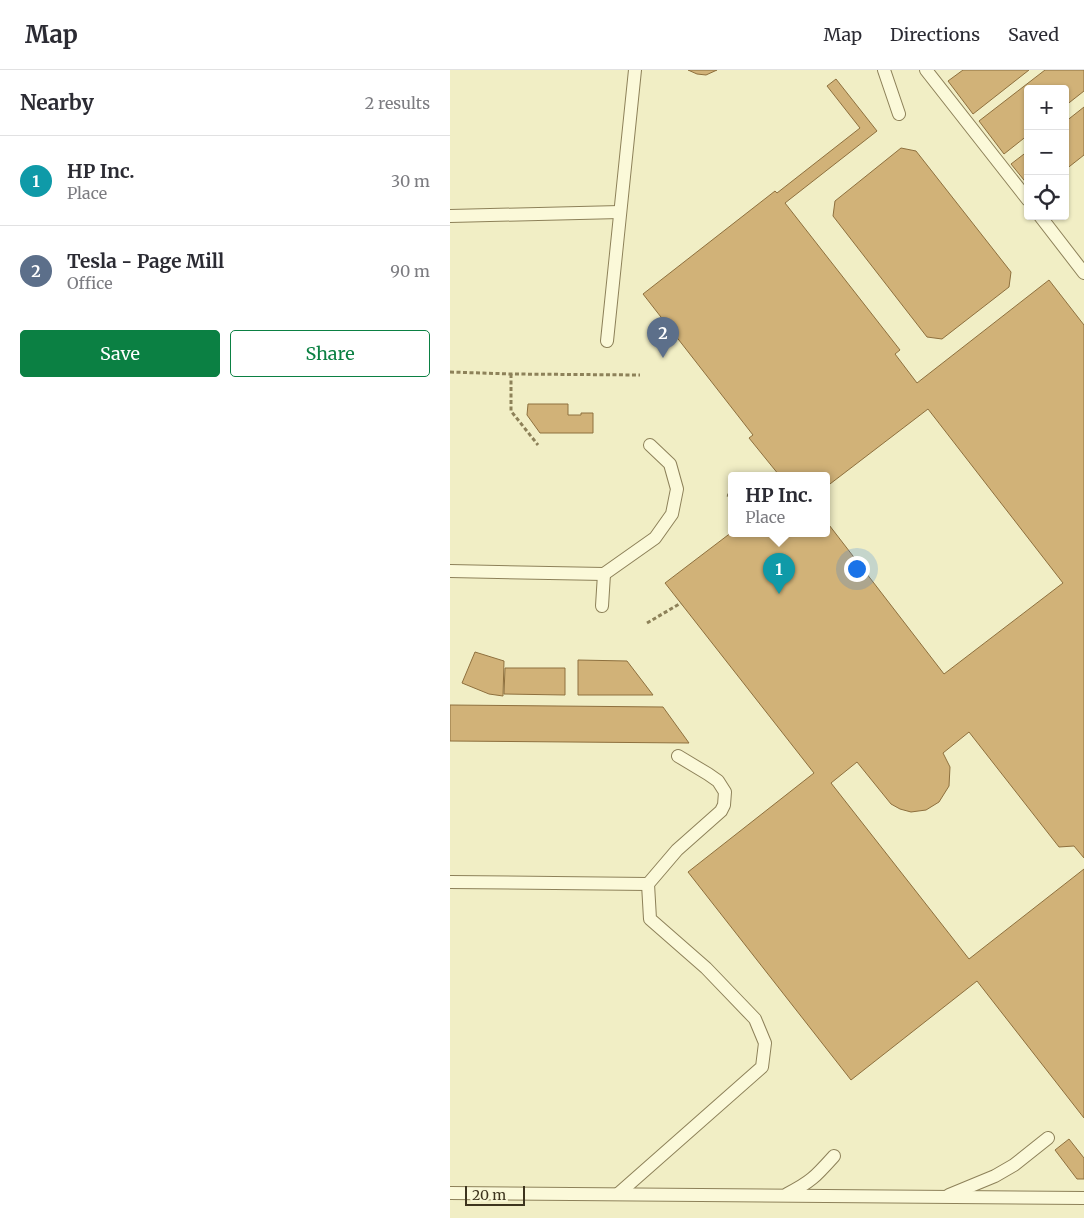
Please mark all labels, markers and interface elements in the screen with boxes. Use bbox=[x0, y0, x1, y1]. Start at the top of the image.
text: Map bbox=[25, 19, 78, 50]
text: Map bbox=[824, 23, 862, 46]
text: Directions bbox=[890, 23, 980, 46]
text: Saved bbox=[1008, 23, 1059, 46]
map controls bbox=[1024, 85, 1069, 220]
button: + bbox=[1024, 85, 1069, 130]
text: Nearby bbox=[20, 89, 94, 116]
text: 2 results bbox=[365, 93, 430, 113]
button: − bbox=[1024, 130, 1069, 175]
text: HP Inc. bbox=[67, 159, 135, 183]
text: 1 bbox=[32, 171, 40, 191]
text: 30 m bbox=[391, 171, 430, 191]
button: locate bbox=[1024, 175, 1069, 220]
text: Place bbox=[67, 183, 107, 203]
text: Tesla - Page Mill bbox=[67, 249, 224, 273]
text: 2 bbox=[31, 261, 41, 281]
text: 90 m bbox=[390, 261, 430, 281]
text: Office bbox=[67, 273, 113, 293]
pin: 2 bbox=[647, 317, 679, 358]
button: Save bbox=[20, 330, 220, 377]
button: Share bbox=[230, 330, 430, 377]
popup bbox=[728, 472, 830, 537]
text: HP Inc. bbox=[745, 483, 813, 507]
text: Place bbox=[745, 507, 785, 527]
pin: 1 bbox=[763, 553, 795, 594]
your location bbox=[844, 556, 870, 582]
scale bar bbox=[465, 1183, 525, 1206]
text: 20 m bbox=[472, 1186, 506, 1204]

